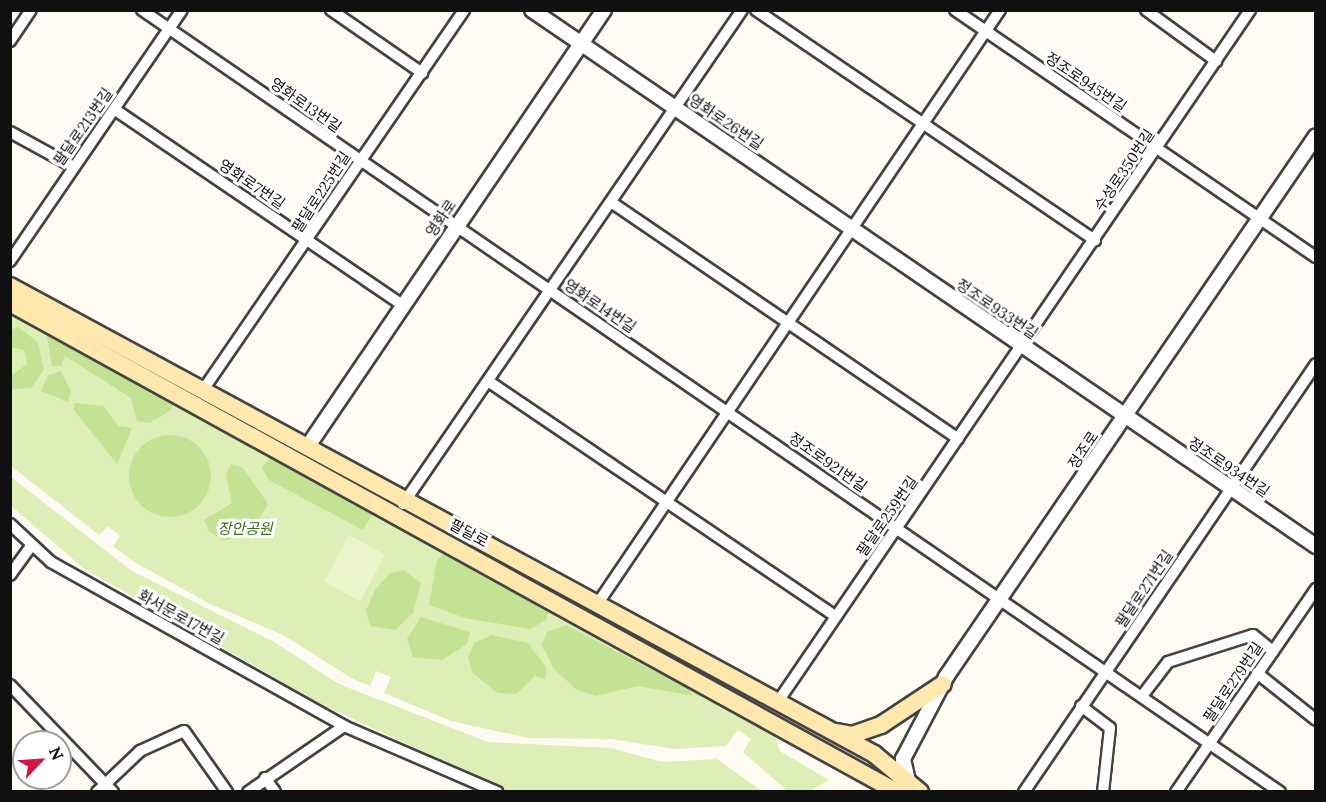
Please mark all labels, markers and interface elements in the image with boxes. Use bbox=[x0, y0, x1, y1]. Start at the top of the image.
street label: 정조로945번길 bbox=[1042, 48, 1130, 116]
street label: 영화로13번길 bbox=[267, 74, 345, 136]
street label: 팔달로213번길 bbox=[50, 85, 116, 169]
street label: 영화로26번길 bbox=[685, 91, 767, 153]
street label: 수성로350번길 bbox=[1090, 126, 1158, 214]
street label: 팔달로225번길 bbox=[288, 148, 354, 236]
street label: 영화로7번길 bbox=[215, 155, 289, 213]
street label: 영화로 bbox=[422, 196, 460, 240]
street label: 영화로14번길 bbox=[561, 275, 639, 337]
street label: 정조로933번길 bbox=[953, 275, 1041, 343]
street label: 정조로921번길 bbox=[785, 428, 871, 496]
street label: 정조로 bbox=[1064, 428, 1102, 472]
street label: 정조로934번길 bbox=[1185, 433, 1273, 501]
street label: 팔달로259번길 bbox=[853, 472, 921, 560]
street label: 팔달로 bbox=[447, 515, 491, 551]
park label: 장안공원 bbox=[217, 520, 273, 538]
street label: 팔달로271번길 bbox=[1112, 547, 1176, 631]
street label: 화서문로17번길 bbox=[135, 586, 227, 648]
street label: 팔달로279번길 bbox=[1200, 639, 1266, 725]
north arrow bbox=[12, 730, 72, 790]
text: N bbox=[45, 743, 68, 763]

